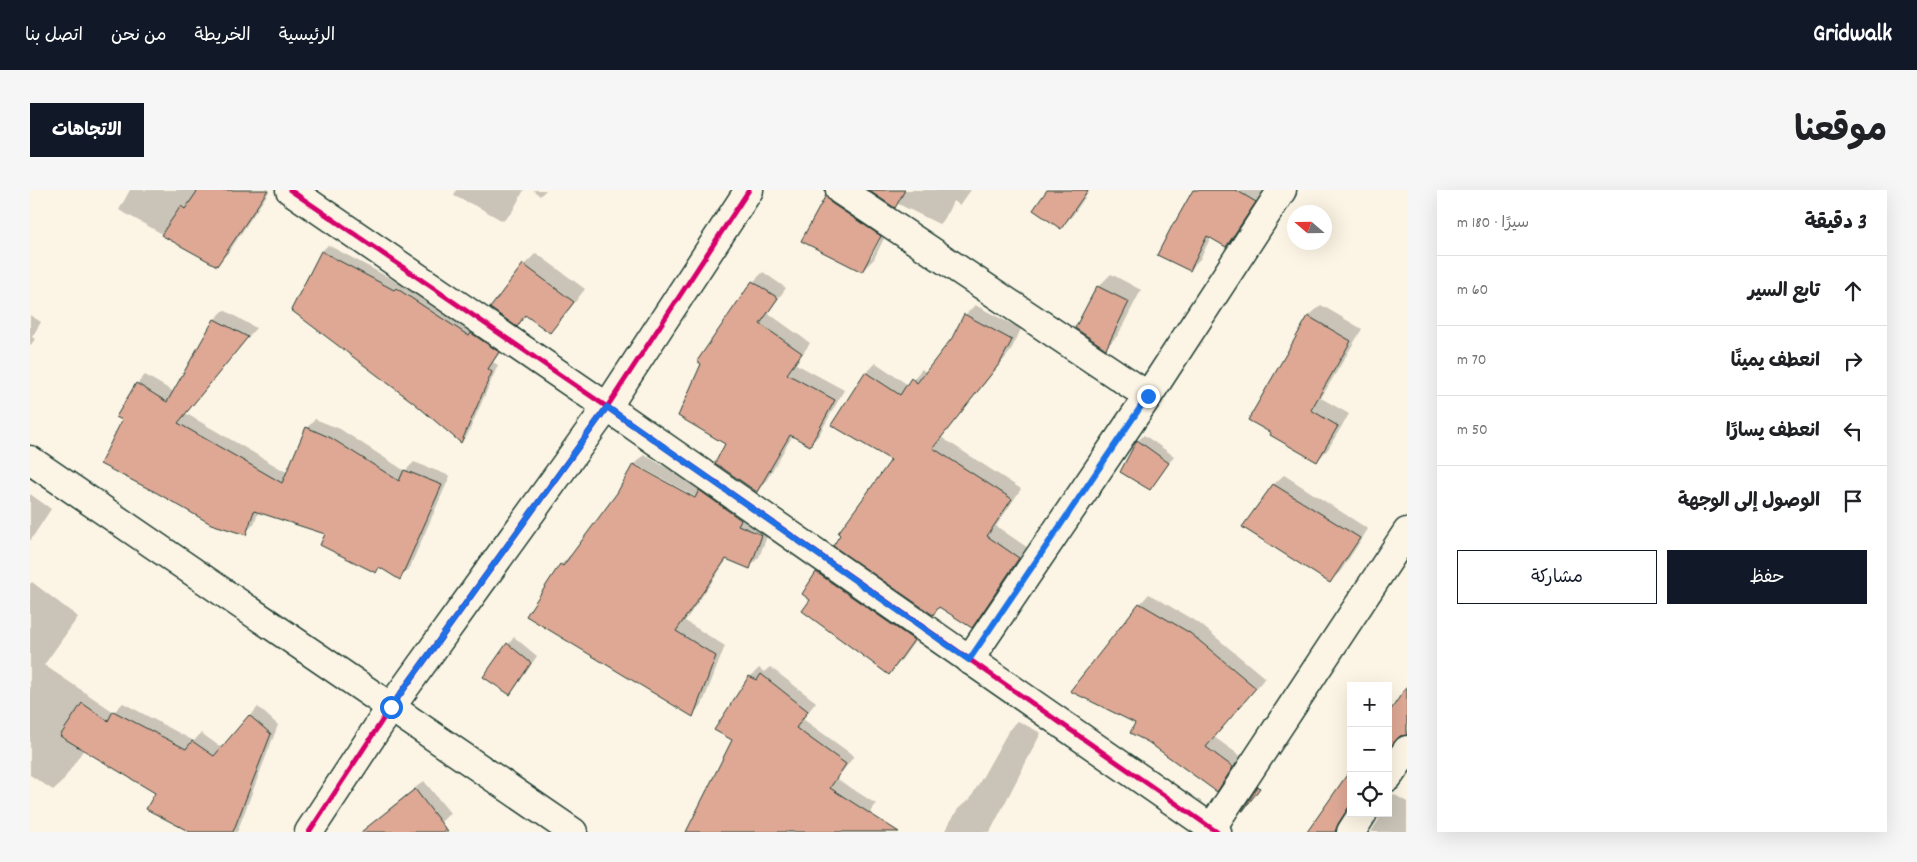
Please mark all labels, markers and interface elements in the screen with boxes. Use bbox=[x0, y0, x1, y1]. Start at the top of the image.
text: Gridwalk bbox=[1813, 18, 1892, 52]
text: اتصل بنا bbox=[25, 24, 83, 49]
text: من نحن bbox=[111, 24, 167, 49]
text: الخريطة bbox=[195, 24, 251, 49]
text: الرئيسية bbox=[279, 24, 335, 49]
button: الاتجاهات bbox=[30, 103, 144, 157]
text: موقعنا bbox=[1794, 108, 1887, 158]
north arrow bbox=[1287, 205, 1332, 250]
text: 3 دقيقة bbox=[1804, 209, 1867, 239]
text: سيرًا · 180 m bbox=[1457, 212, 1529, 235]
icon: ahead bbox=[1839, 277, 1867, 305]
text: 60 m bbox=[1457, 279, 1488, 302]
text: تابع السير bbox=[1748, 279, 1820, 306]
icon: right bbox=[1839, 347, 1867, 375]
text: 70 m bbox=[1457, 349, 1487, 372]
text: انعطف يمينًا bbox=[1731, 349, 1820, 376]
route end bbox=[1137, 385, 1160, 408]
icon: left bbox=[1839, 417, 1867, 445]
text: 50 m bbox=[1457, 419, 1488, 442]
text: انعطف يسارًا bbox=[1726, 419, 1820, 446]
icon: arrive bbox=[1839, 487, 1867, 515]
text: الوصول إلى الوجهة bbox=[1678, 489, 1820, 516]
button: مشاركة bbox=[1457, 550, 1657, 604]
button: حفظ bbox=[1667, 550, 1867, 604]
map controls bbox=[1347, 682, 1392, 817]
button: + bbox=[1347, 682, 1392, 727]
route start bbox=[380, 696, 403, 719]
button: − bbox=[1347, 727, 1392, 772]
button: locate bbox=[1347, 772, 1392, 817]

